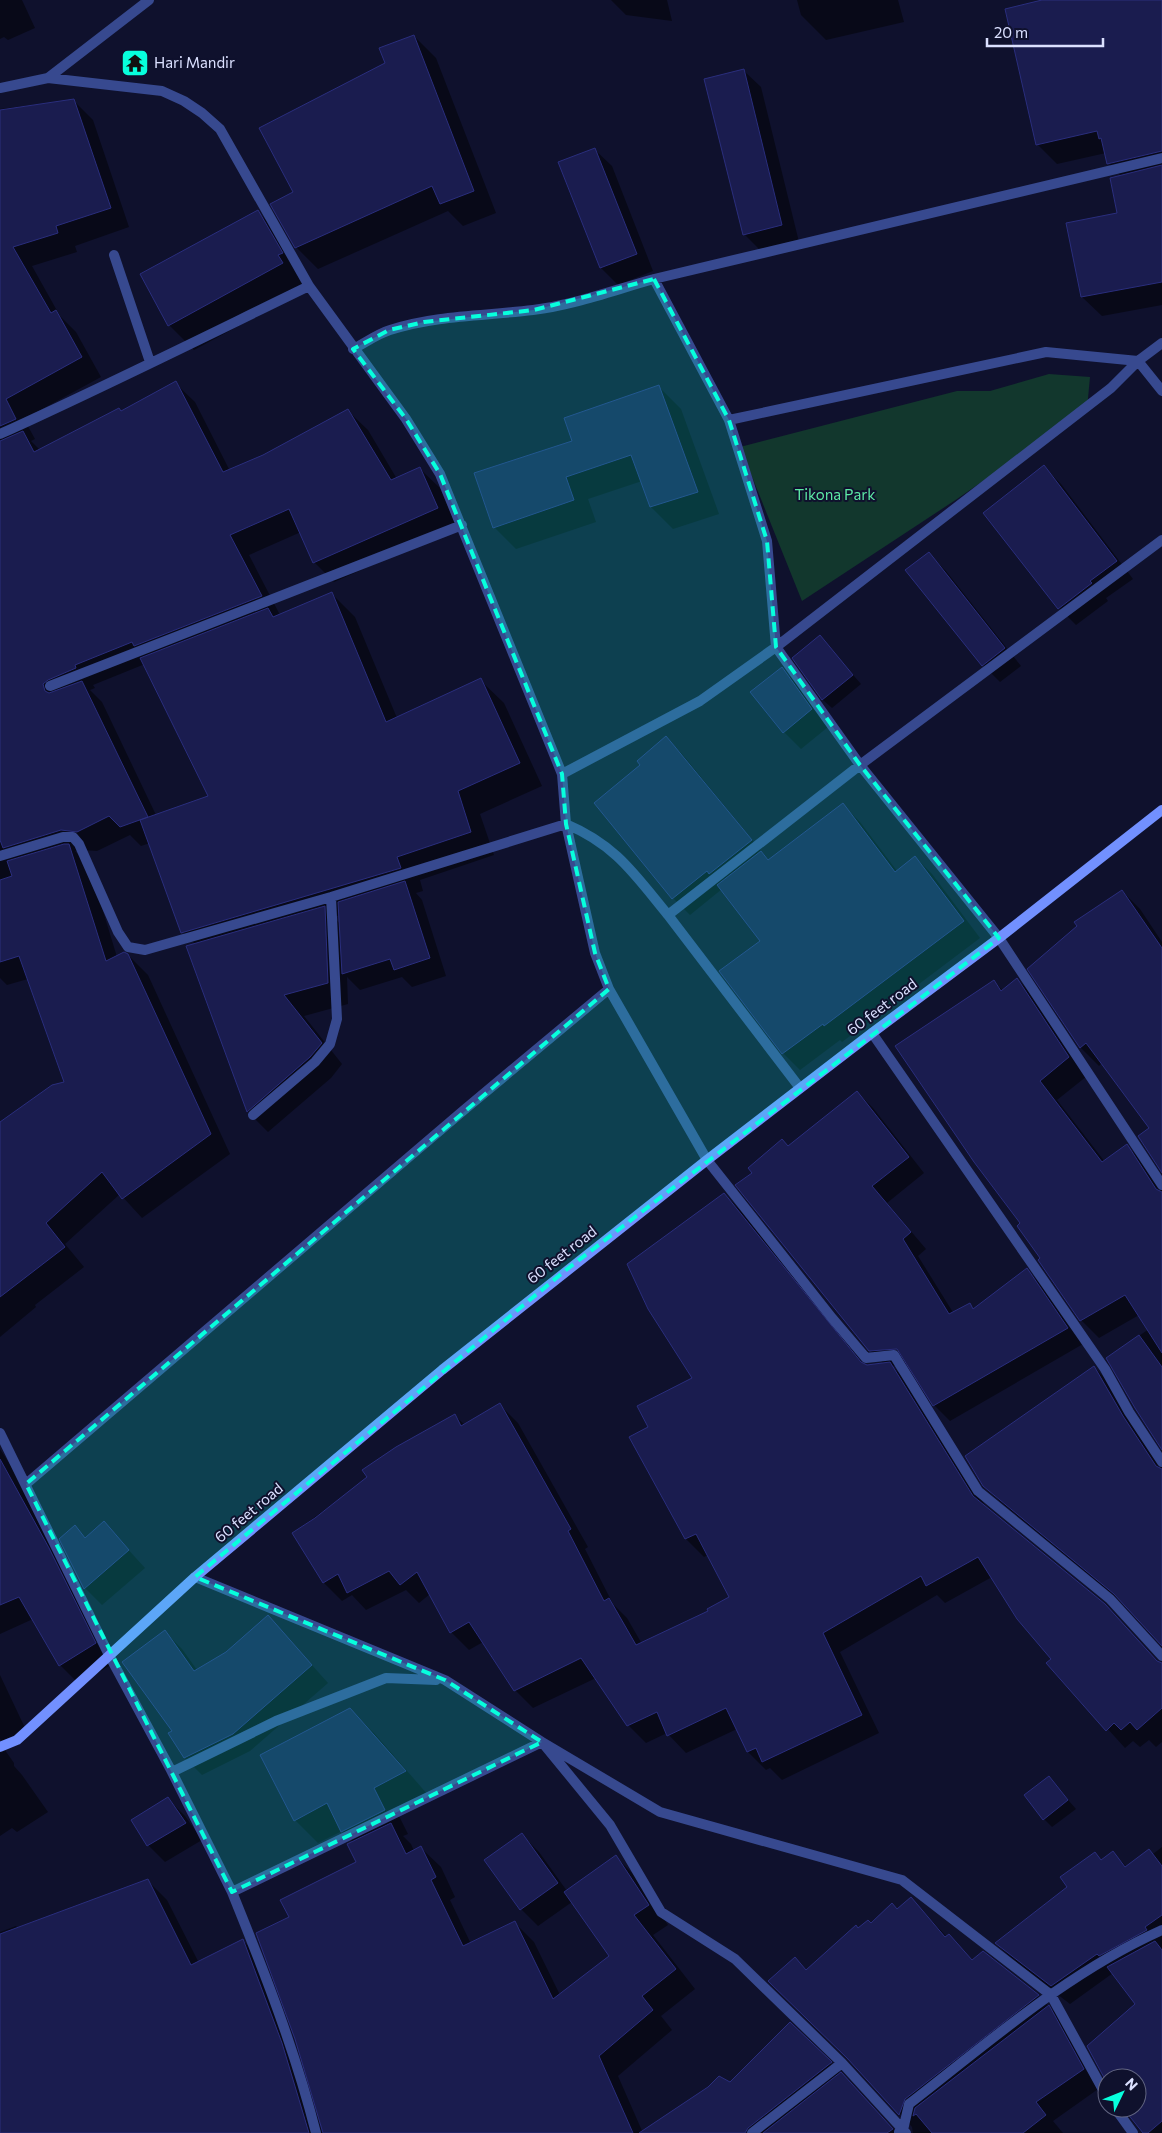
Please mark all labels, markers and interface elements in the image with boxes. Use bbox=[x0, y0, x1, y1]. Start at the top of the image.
scale bar bbox=[987, 15, 1103, 47]
text: 20 m bbox=[994, 23, 1028, 41]
temple icon: Hari Mandir bbox=[120, 48, 150, 78]
place label: Hari Mandir bbox=[154, 53, 235, 71]
park label: Tikona Park bbox=[795, 485, 875, 503]
street label: 60 feet road bbox=[843, 974, 920, 1038]
street label: 60 feet road bbox=[523, 1221, 600, 1287]
street label: 60 feet road bbox=[211, 1479, 286, 1546]
north arrow bbox=[1097, 2068, 1147, 2118]
text: N bbox=[1122, 2074, 1142, 2093]

